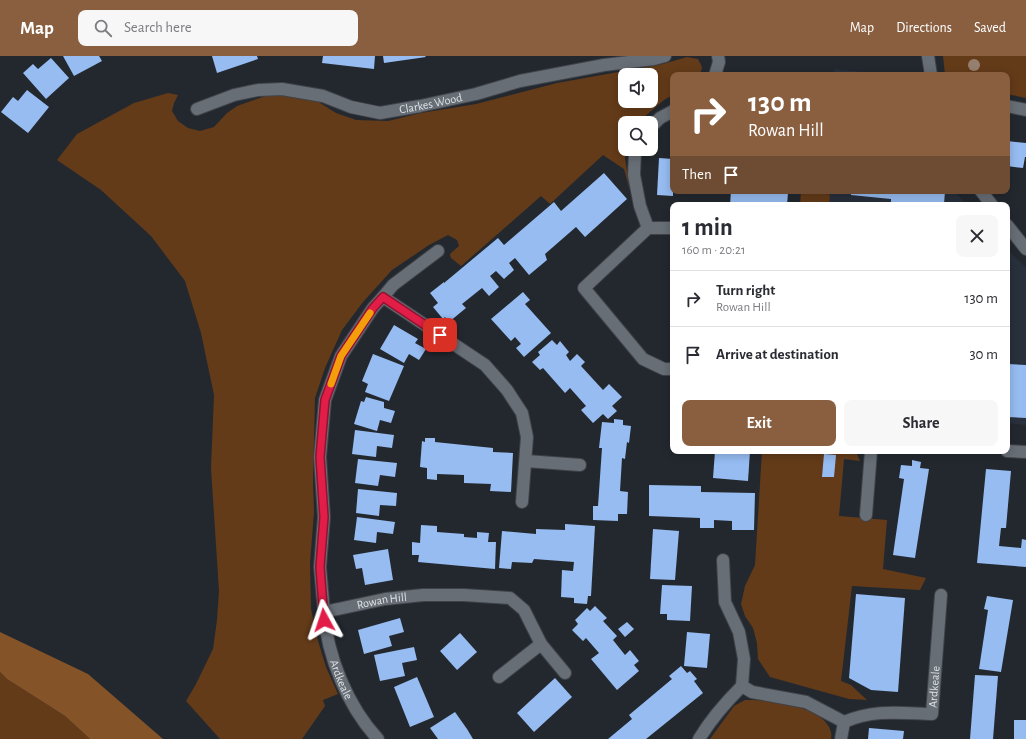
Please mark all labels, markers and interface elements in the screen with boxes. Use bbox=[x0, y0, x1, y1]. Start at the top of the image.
search box bbox=[78, 10, 358, 46]
icon: search bbox=[92, 17, 114, 39]
text: Map bbox=[20, 19, 54, 38]
text: Search here bbox=[124, 20, 192, 35]
text: Map bbox=[850, 21, 874, 35]
text: Directions bbox=[896, 21, 952, 35]
text: Saved bbox=[974, 21, 1006, 35]
map controls bbox=[618, 68, 658, 156]
button: sound bbox=[618, 68, 658, 108]
icon: right bbox=[682, 88, 734, 140]
text: 130 m bbox=[748, 89, 812, 117]
street label: Clarkes Wood bbox=[398, 91, 463, 116]
button: search bbox=[618, 116, 658, 156]
text: Rowan Hill bbox=[748, 122, 824, 140]
icon: arrive bbox=[720, 164, 742, 186]
text: Then bbox=[682, 167, 712, 182]
button: close bbox=[956, 215, 998, 257]
text: 1 min bbox=[682, 216, 733, 240]
text: 160 m · 20:21 bbox=[682, 244, 745, 257]
text: Turn right bbox=[716, 283, 775, 298]
icon: right bbox=[682, 288, 704, 310]
text: 130 m bbox=[964, 291, 998, 306]
text: Rowan Hill bbox=[716, 301, 771, 314]
pin bbox=[423, 318, 457, 352]
icon: arrive bbox=[429, 324, 451, 346]
icon: arrive bbox=[682, 344, 704, 366]
text: Arrive at destination bbox=[716, 347, 839, 362]
text: 30 m bbox=[969, 347, 998, 362]
button: Exit bbox=[682, 400, 836, 446]
button: Share bbox=[844, 400, 998, 446]
street label: Rowan Hill bbox=[356, 591, 407, 611]
position arrow bbox=[303, 599, 345, 641]
street label: Ardkeale bbox=[328, 658, 355, 701]
street label: Ardkeale bbox=[926, 666, 942, 708]

